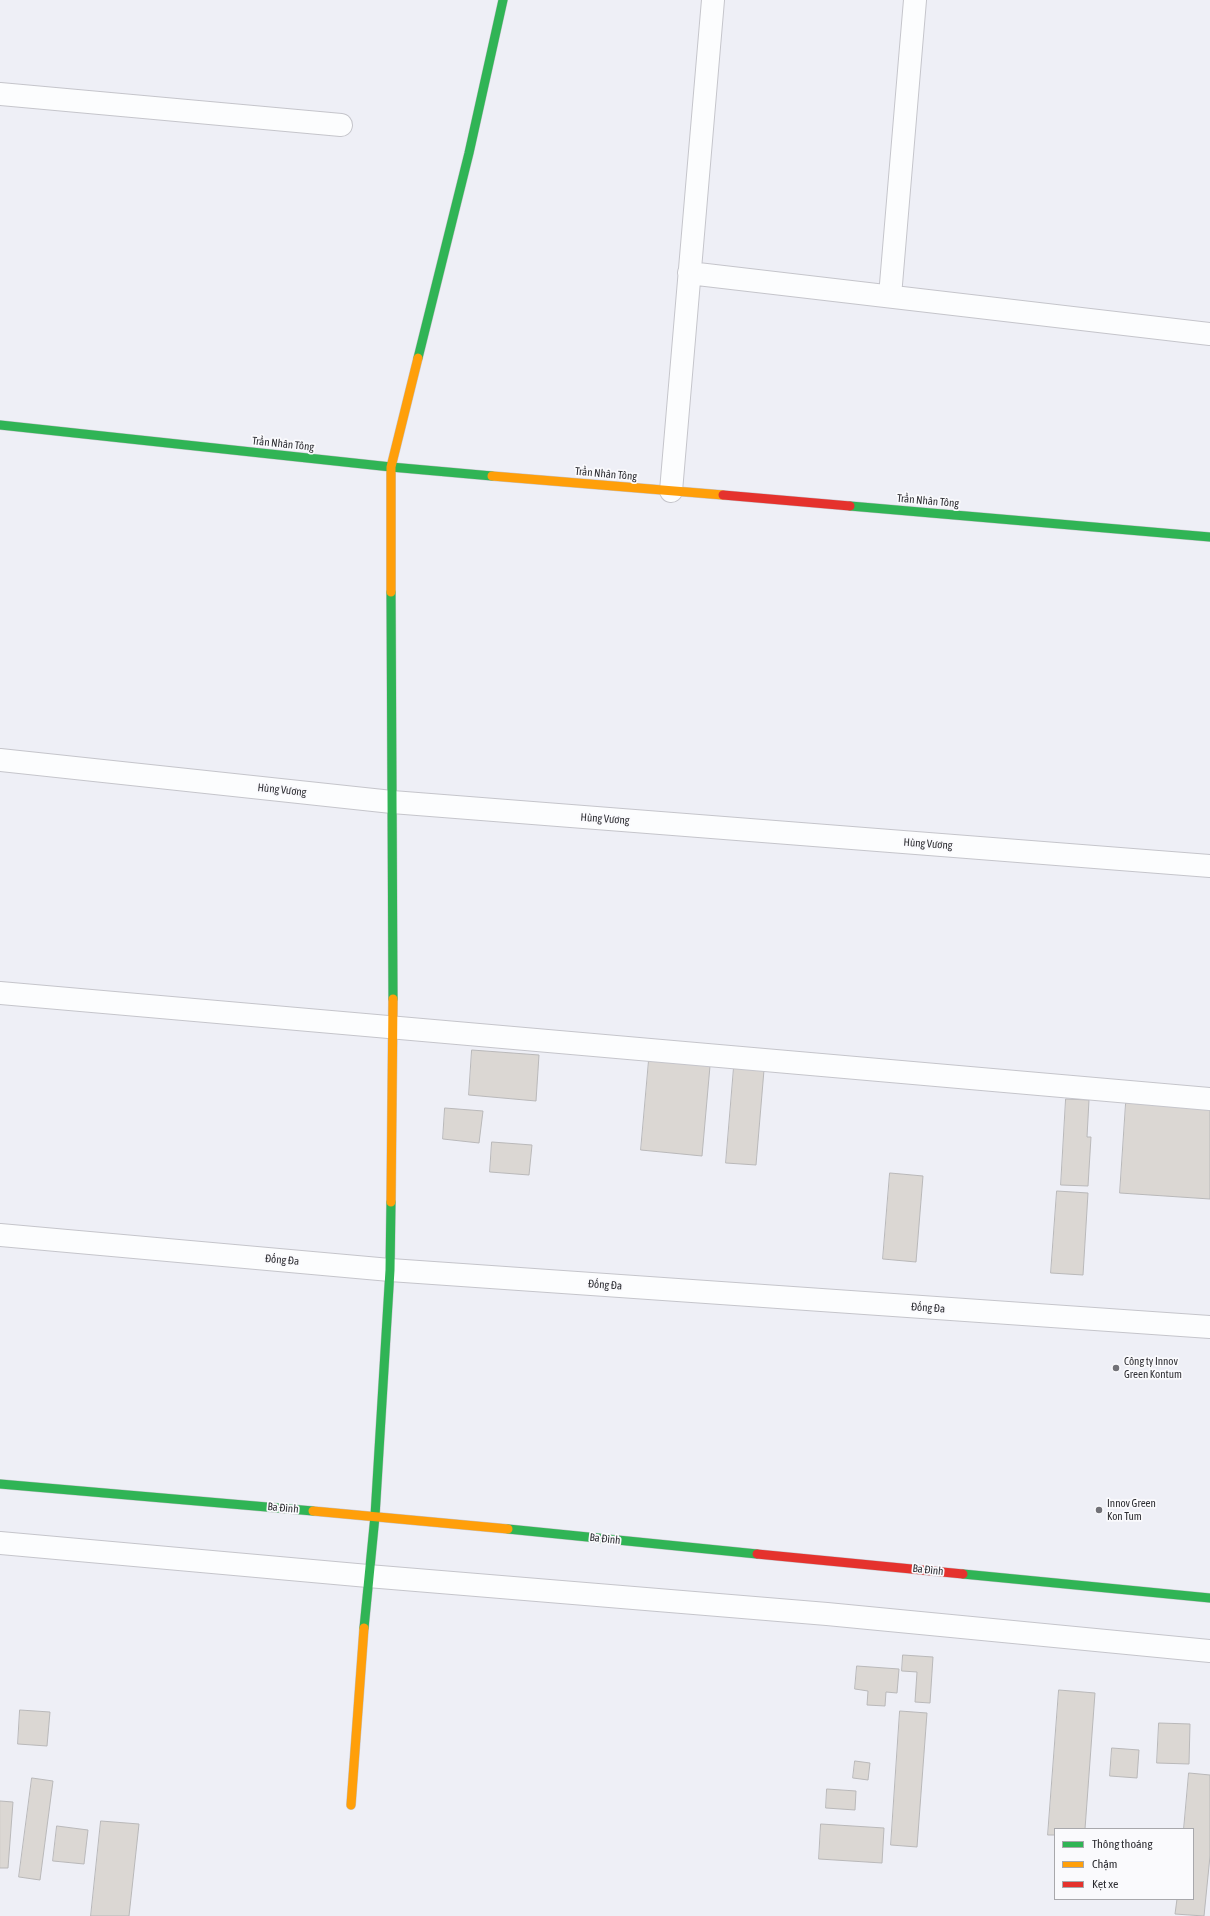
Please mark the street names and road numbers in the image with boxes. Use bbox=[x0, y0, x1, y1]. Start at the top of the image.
street label: Trần Nhân Tông bbox=[251, 434, 315, 454]
street label: Trần Nhân Tông bbox=[574, 465, 638, 483]
street label: Trần Nhân Tông bbox=[896, 492, 960, 510]
street label: Hùng Vương bbox=[257, 781, 307, 799]
street label: Hùng Vương bbox=[580, 811, 630, 827]
street label: Hùng Vương bbox=[903, 836, 953, 852]
street label: Đống Đa bbox=[264, 1252, 300, 1268]
street label: Đống Đa bbox=[587, 1277, 623, 1293]
street label: Đống Đa bbox=[910, 1300, 946, 1316]
street label: Ba Đình bbox=[267, 1500, 299, 1516]
street label: Ba Đình bbox=[589, 1531, 621, 1547]
street label: Ba Đình bbox=[912, 1562, 944, 1578]

